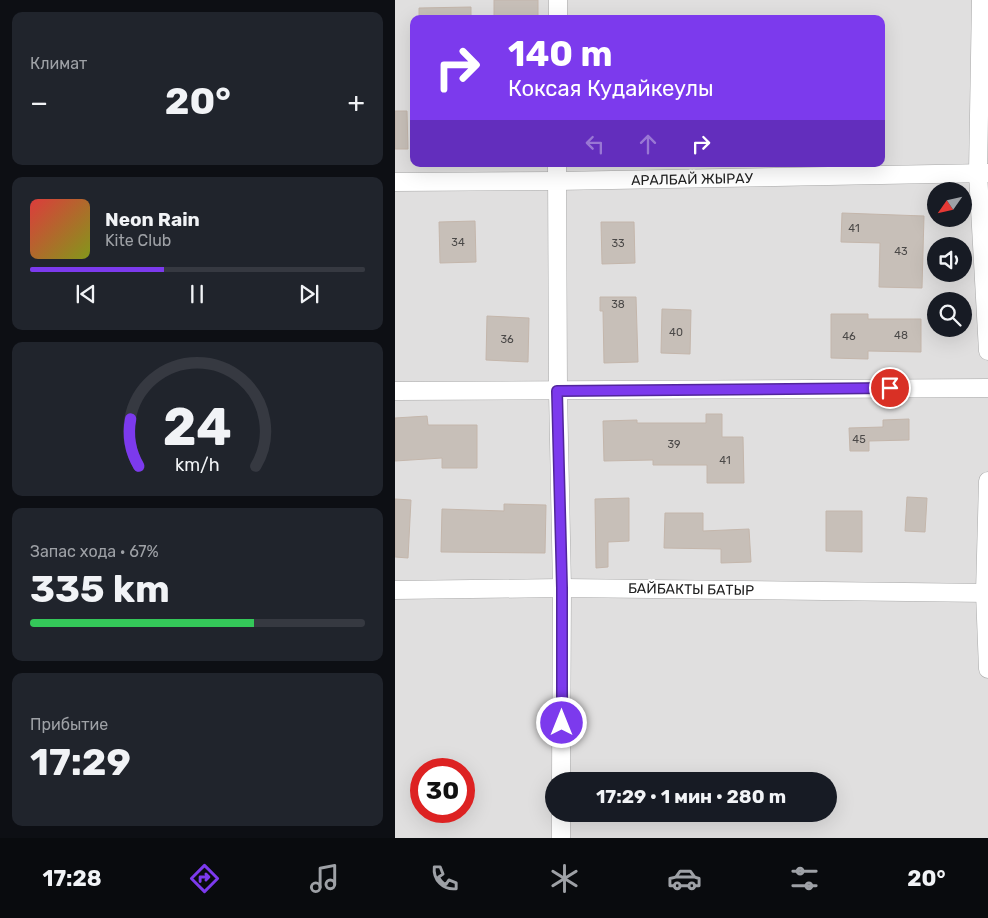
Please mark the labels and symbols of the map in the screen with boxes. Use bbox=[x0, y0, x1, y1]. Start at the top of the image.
street label: АРАЛБАЙ ЖЫРАУ bbox=[631, 169, 754, 189]
north arrow bbox=[927, 182, 973, 228]
house number: 41 bbox=[848, 222, 860, 235]
house number: 34 bbox=[451, 236, 465, 249]
house number: 33 bbox=[611, 237, 625, 250]
house number: 43 bbox=[894, 245, 908, 258]
house number: 38 bbox=[611, 298, 625, 311]
house number: 40 bbox=[669, 326, 683, 339]
house number: 48 bbox=[894, 329, 908, 342]
house number: 46 bbox=[842, 330, 856, 343]
house number: 36 bbox=[500, 333, 514, 346]
pin bbox=[869, 367, 911, 409]
house number: 45 bbox=[852, 433, 866, 446]
house number: 39 bbox=[667, 438, 681, 451]
house number: 41 bbox=[719, 454, 731, 467]
street label: БАЙБАКТЫ БАТЫР bbox=[628, 579, 754, 599]
position arrow bbox=[535, 696, 587, 748]
speed limit sign: 30 bbox=[410, 758, 475, 823]

